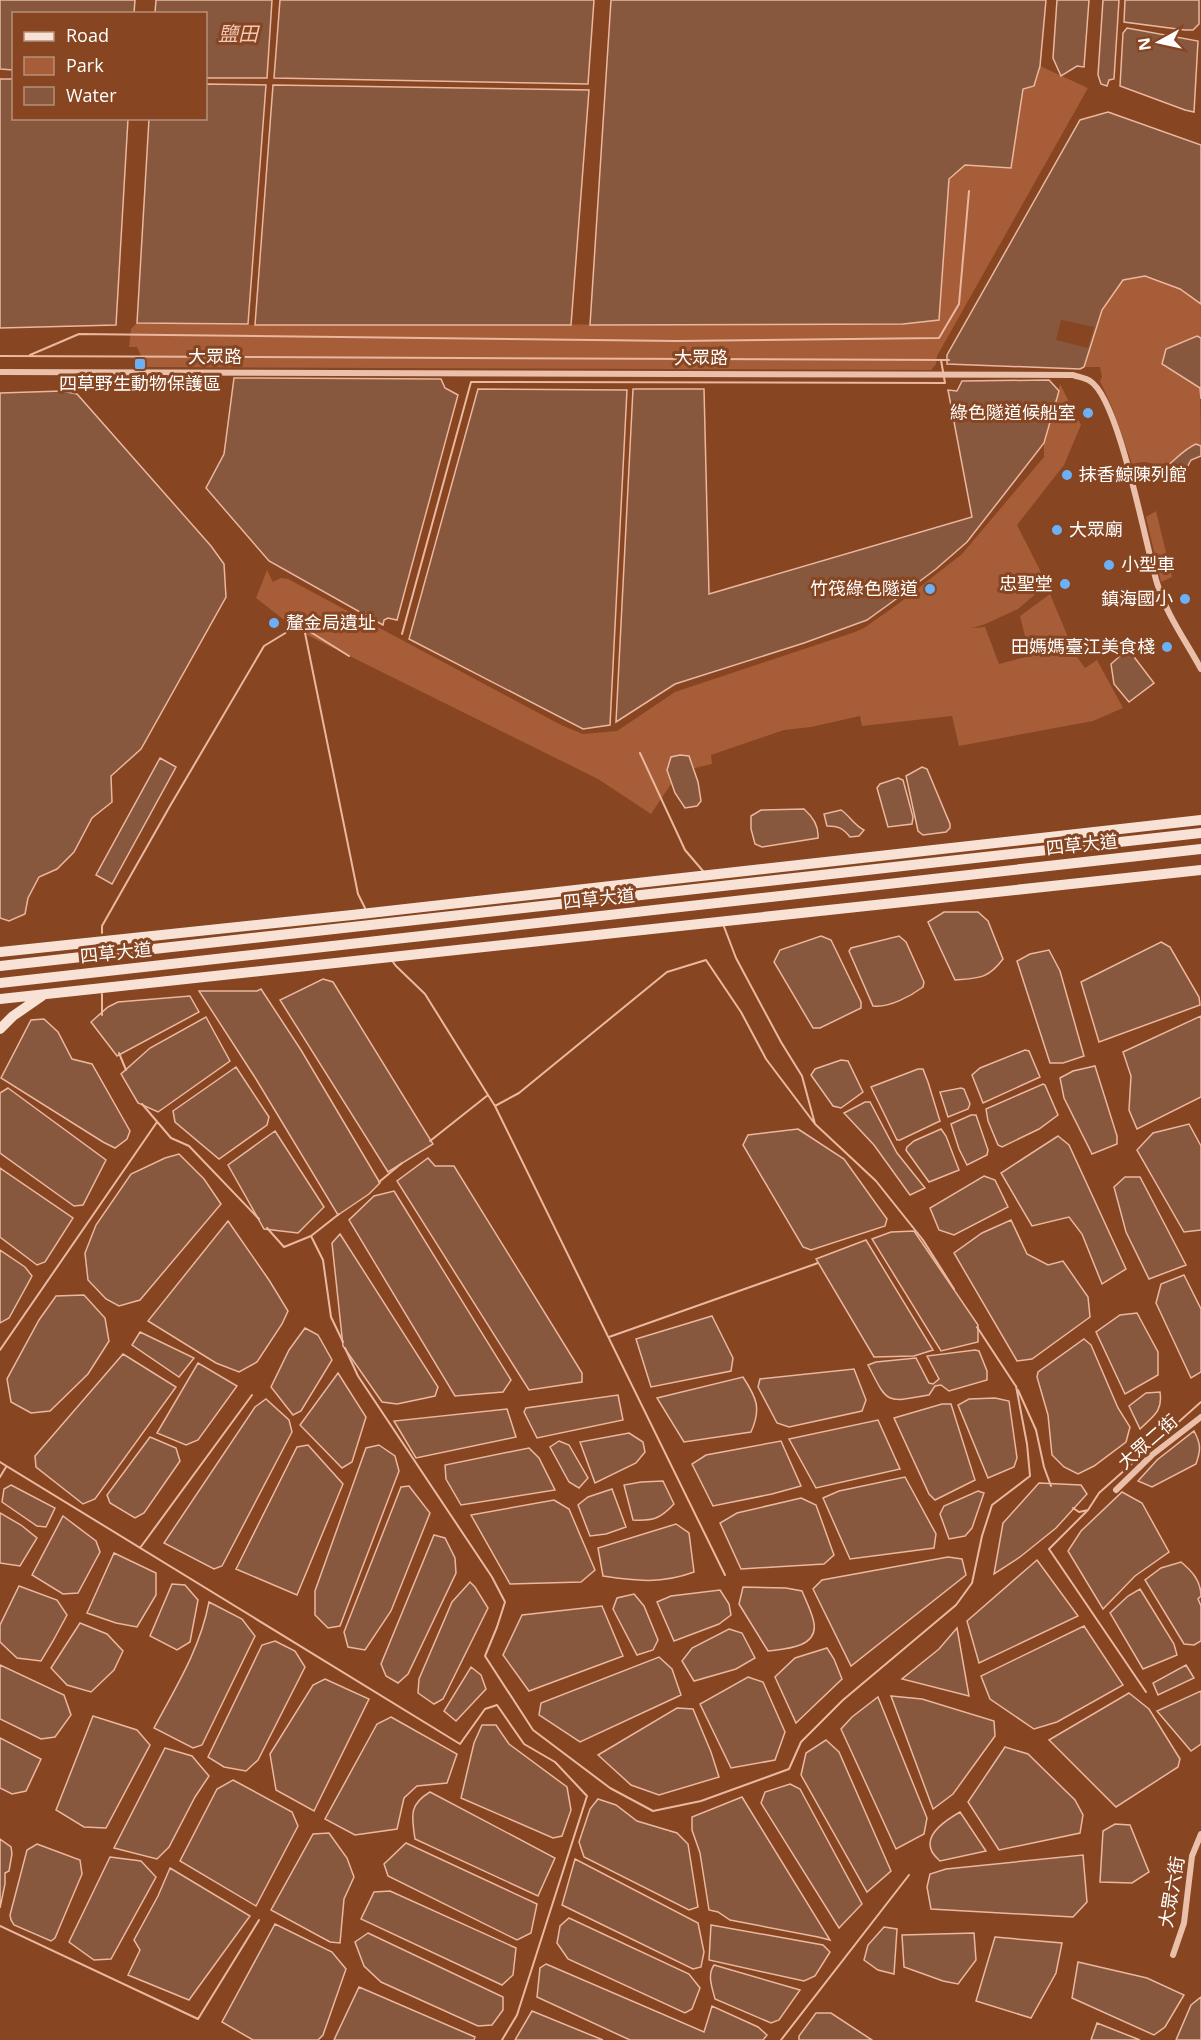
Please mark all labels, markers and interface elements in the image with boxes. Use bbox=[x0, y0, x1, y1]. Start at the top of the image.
legend bbox=[12, 12, 207, 120]
north arrow bbox=[1129, 12, 1189, 72]
water label: 鹽田 bbox=[218, 20, 260, 47]
text: Road bbox=[66, 23, 109, 47]
text: N bbox=[1132, 36, 1156, 52]
text: Park bbox=[66, 53, 104, 77]
text: Water bbox=[66, 83, 117, 107]
street label: 大眾路 bbox=[188, 344, 242, 368]
street label: 大眾路 bbox=[674, 345, 728, 369]
marker: 四草野生動物保護區 bbox=[133, 357, 147, 371]
place label: 四草野生動物保護區 bbox=[59, 371, 221, 395]
place label: 綠色隧道候船室 bbox=[950, 400, 1076, 424]
marker: 綠色隧道候船室 bbox=[1081, 406, 1095, 420]
place label: 抹香鯨陳列館 bbox=[1079, 462, 1187, 486]
marker: 抹香鯨陳列館 bbox=[1060, 468, 1074, 482]
place label: 大眾廟 bbox=[1069, 517, 1123, 541]
marker: 大眾廟 bbox=[1050, 523, 1064, 537]
place label: 小型車 bbox=[1121, 552, 1175, 576]
marker: 小型車 bbox=[1102, 558, 1116, 572]
place label: 忠聖堂 bbox=[999, 571, 1053, 595]
place label: 竹筏綠色隧道 bbox=[810, 576, 918, 600]
marker: 忠聖堂 bbox=[1058, 577, 1072, 591]
marker: 竹筏綠色隧道 bbox=[923, 582, 937, 596]
place label: 鎮海國小 bbox=[1101, 586, 1173, 610]
marker: 鎮海國小 bbox=[1178, 592, 1192, 606]
place label: 釐金局遺址 bbox=[286, 610, 376, 634]
marker: 釐金局遺址 bbox=[267, 616, 281, 630]
place label: 田媽媽臺江美食棧 bbox=[1011, 634, 1155, 658]
marker: 田媽媽臺江美食棧 bbox=[1160, 640, 1174, 654]
street label: 四草大道 bbox=[1045, 828, 1119, 860]
street label: 四草大道 bbox=[562, 882, 636, 914]
street label: 四草大道 bbox=[79, 936, 153, 968]
street label: 大眾二街 bbox=[1112, 1409, 1182, 1474]
street label: 大眾六街 bbox=[1153, 1854, 1189, 1929]

